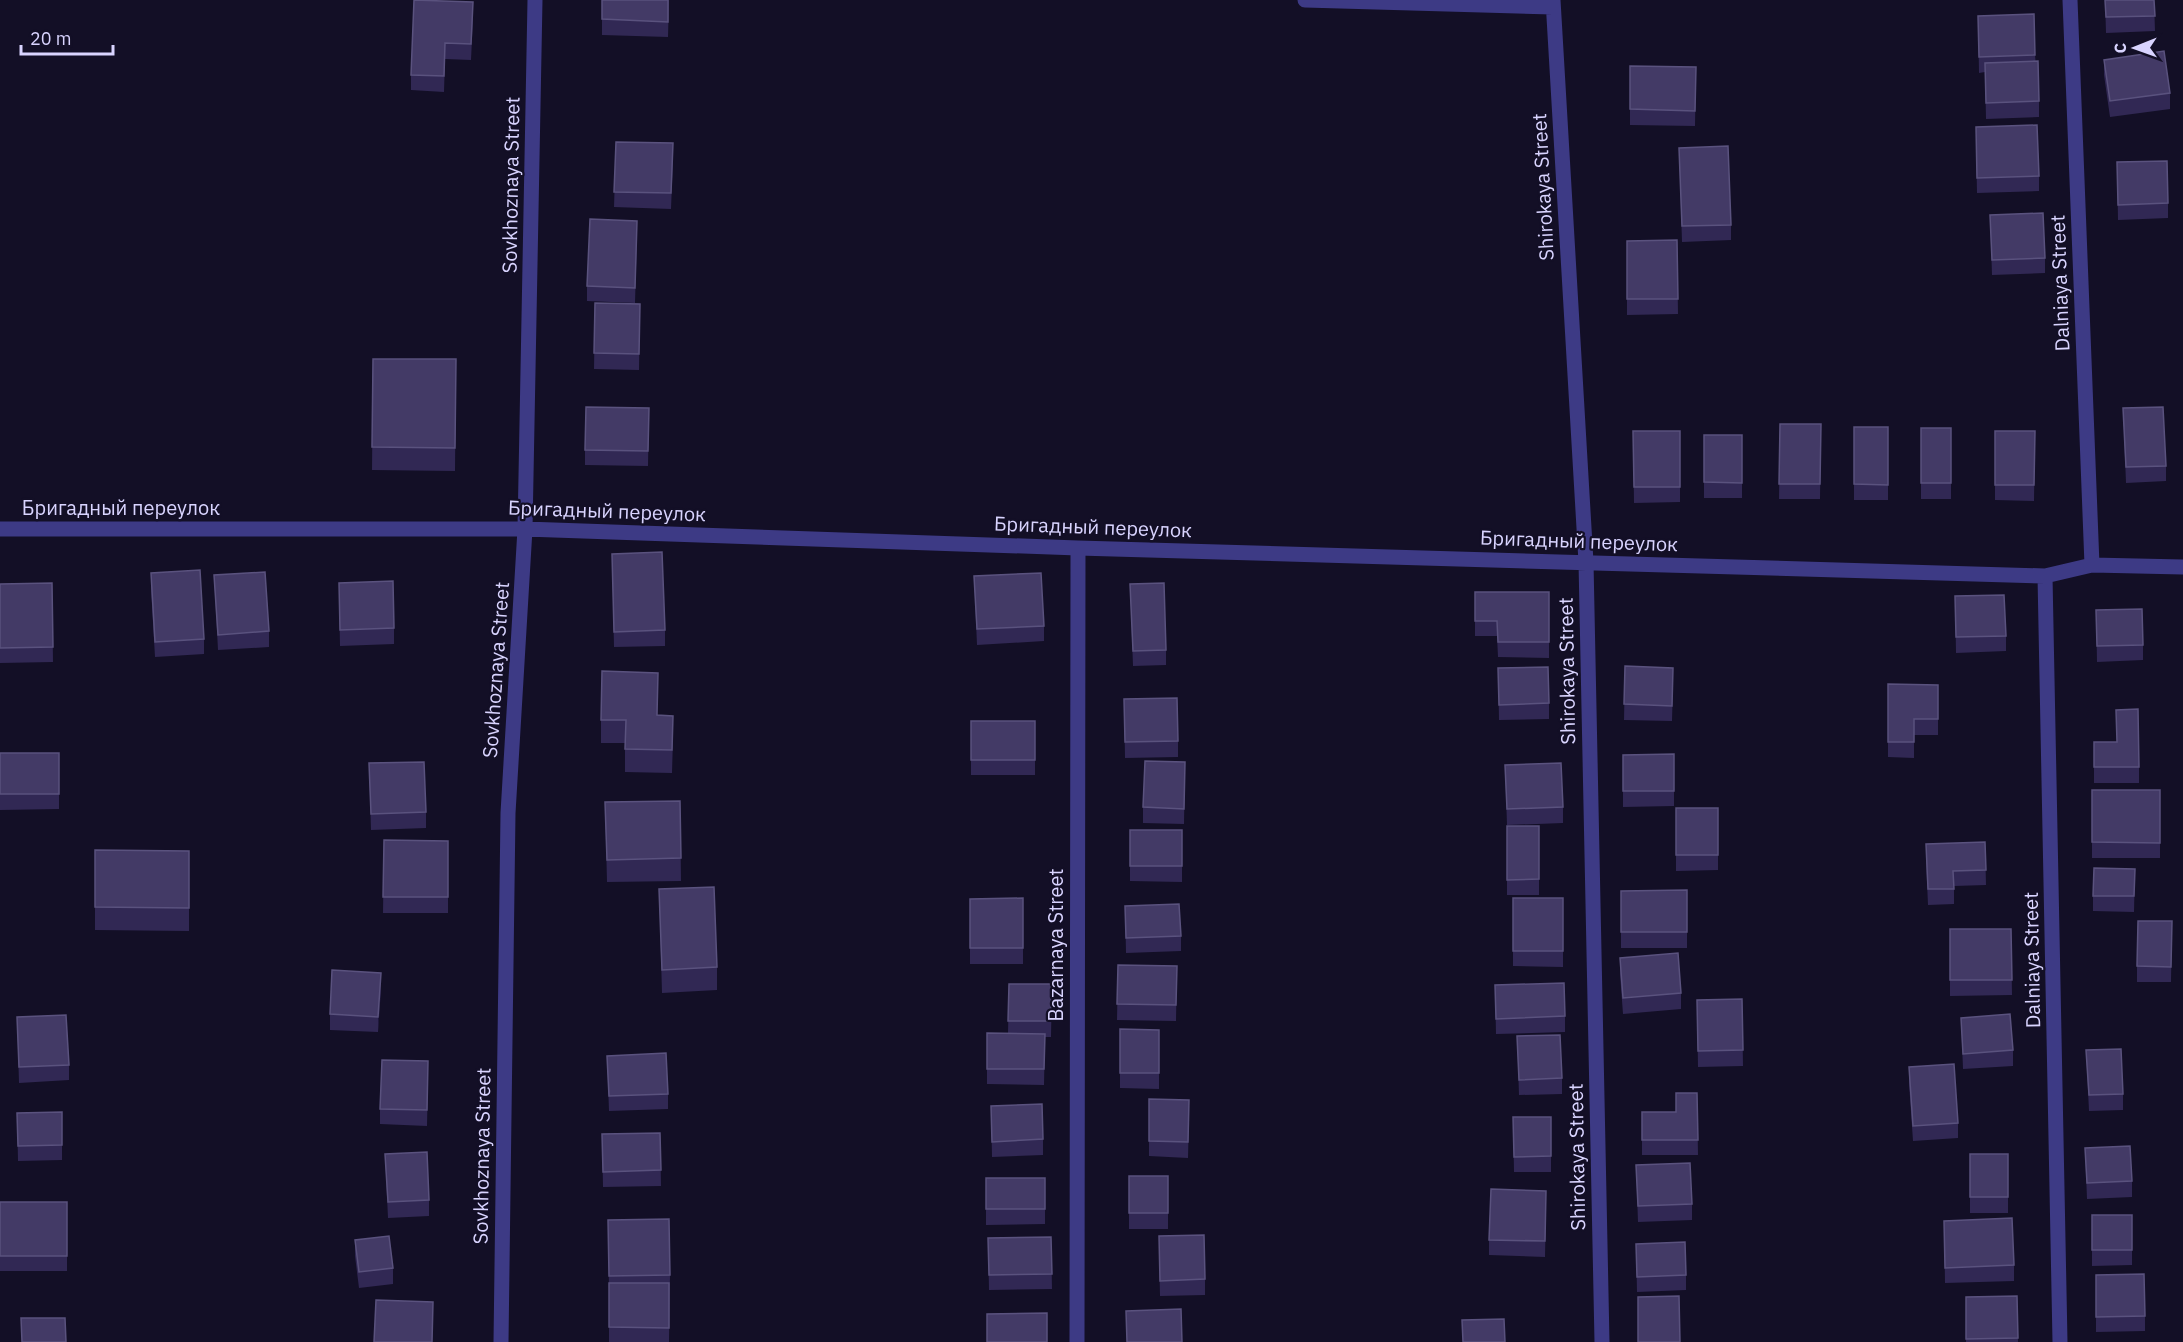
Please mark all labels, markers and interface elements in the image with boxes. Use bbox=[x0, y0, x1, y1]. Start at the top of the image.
scale bar bbox=[21, 18, 112, 56]
north arrow bbox=[2105, 18, 2165, 78]
text: 20 m bbox=[30, 27, 72, 50]
text: С bbox=[2110, 43, 2130, 54]
street label: Sovkhoznaya Street bbox=[495, 96, 526, 274]
street label: Shirokaya Street bbox=[1525, 113, 1560, 261]
street label: Dalniaya Street bbox=[2044, 214, 2075, 352]
street label: Бригадный переулок bbox=[22, 494, 220, 521]
street label: Бригадный переулок bbox=[507, 494, 707, 527]
street label: Бригадный переулок bbox=[993, 510, 1193, 543]
street label: Бригадный переулок bbox=[1479, 524, 1679, 557]
street label: Sovkhoznaya Street bbox=[476, 581, 515, 759]
street label: Shirokaya Street bbox=[1552, 597, 1581, 745]
street label: Bazarnaya Street bbox=[1042, 869, 1069, 1021]
street label: Dalniaya Street bbox=[2017, 892, 2046, 1028]
street label: Sovkhoznaya Street bbox=[466, 1067, 497, 1245]
street label: Shirokaya Street bbox=[1562, 1083, 1591, 1231]

